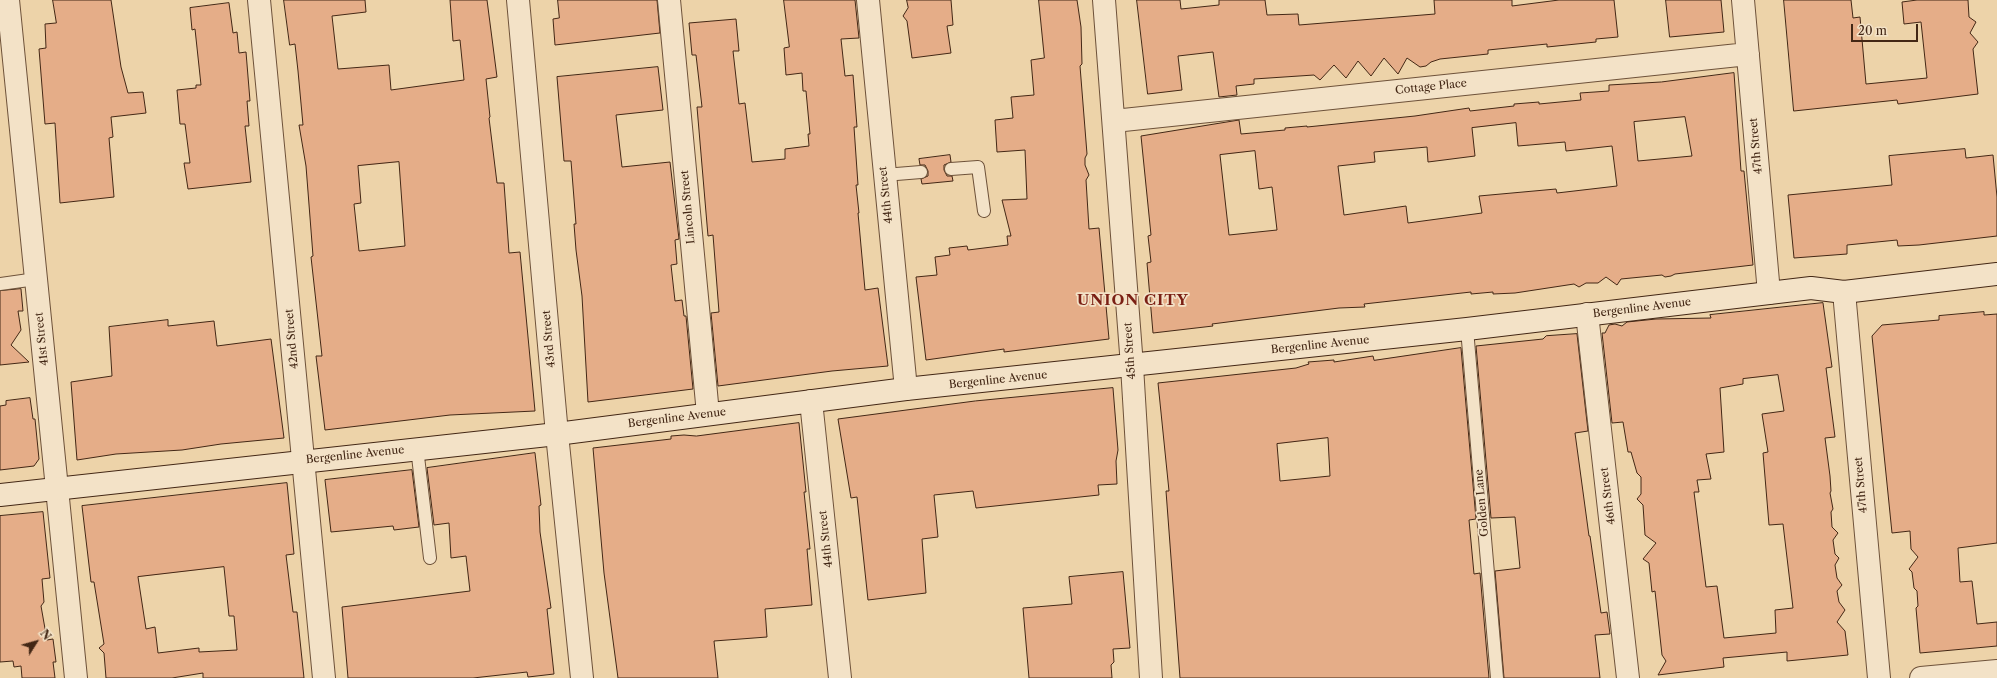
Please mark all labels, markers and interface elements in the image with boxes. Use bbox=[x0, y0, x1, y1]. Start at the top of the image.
scale bar bbox=[1853, 16, 1920, 42]
text: 20 m bbox=[1858, 23, 1887, 38]
street label: Cottage Place bbox=[1395, 77, 1467, 97]
street label: 47th Street bbox=[1747, 117, 1765, 175]
street label: 44th Street bbox=[876, 166, 896, 224]
street label: Lincoln Street bbox=[678, 169, 698, 245]
district label: UNION CITY bbox=[1077, 292, 1189, 310]
street label: Bergenline Avenue bbox=[1592, 295, 1692, 321]
street label: 42nd Street bbox=[283, 308, 301, 370]
street label: 43rd Street bbox=[540, 310, 558, 368]
street label: 41st Street bbox=[33, 312, 51, 366]
street label: 45th Street bbox=[1121, 322, 1139, 380]
street label: Bergenline Avenue bbox=[1270, 333, 1370, 357]
street label: Bergenline Avenue bbox=[948, 368, 1048, 392]
street label: Bergenline Avenue bbox=[627, 405, 727, 431]
street label: Bergenline Avenue bbox=[305, 443, 405, 467]
street label: 47th Street bbox=[1852, 456, 1870, 514]
street label: 46th Street bbox=[1598, 467, 1618, 525]
street label: Golden Lane bbox=[1472, 469, 1492, 537]
street label: 44th Street bbox=[816, 510, 836, 568]
north arrow bbox=[16, 622, 56, 662]
text: N bbox=[37, 627, 54, 643]

